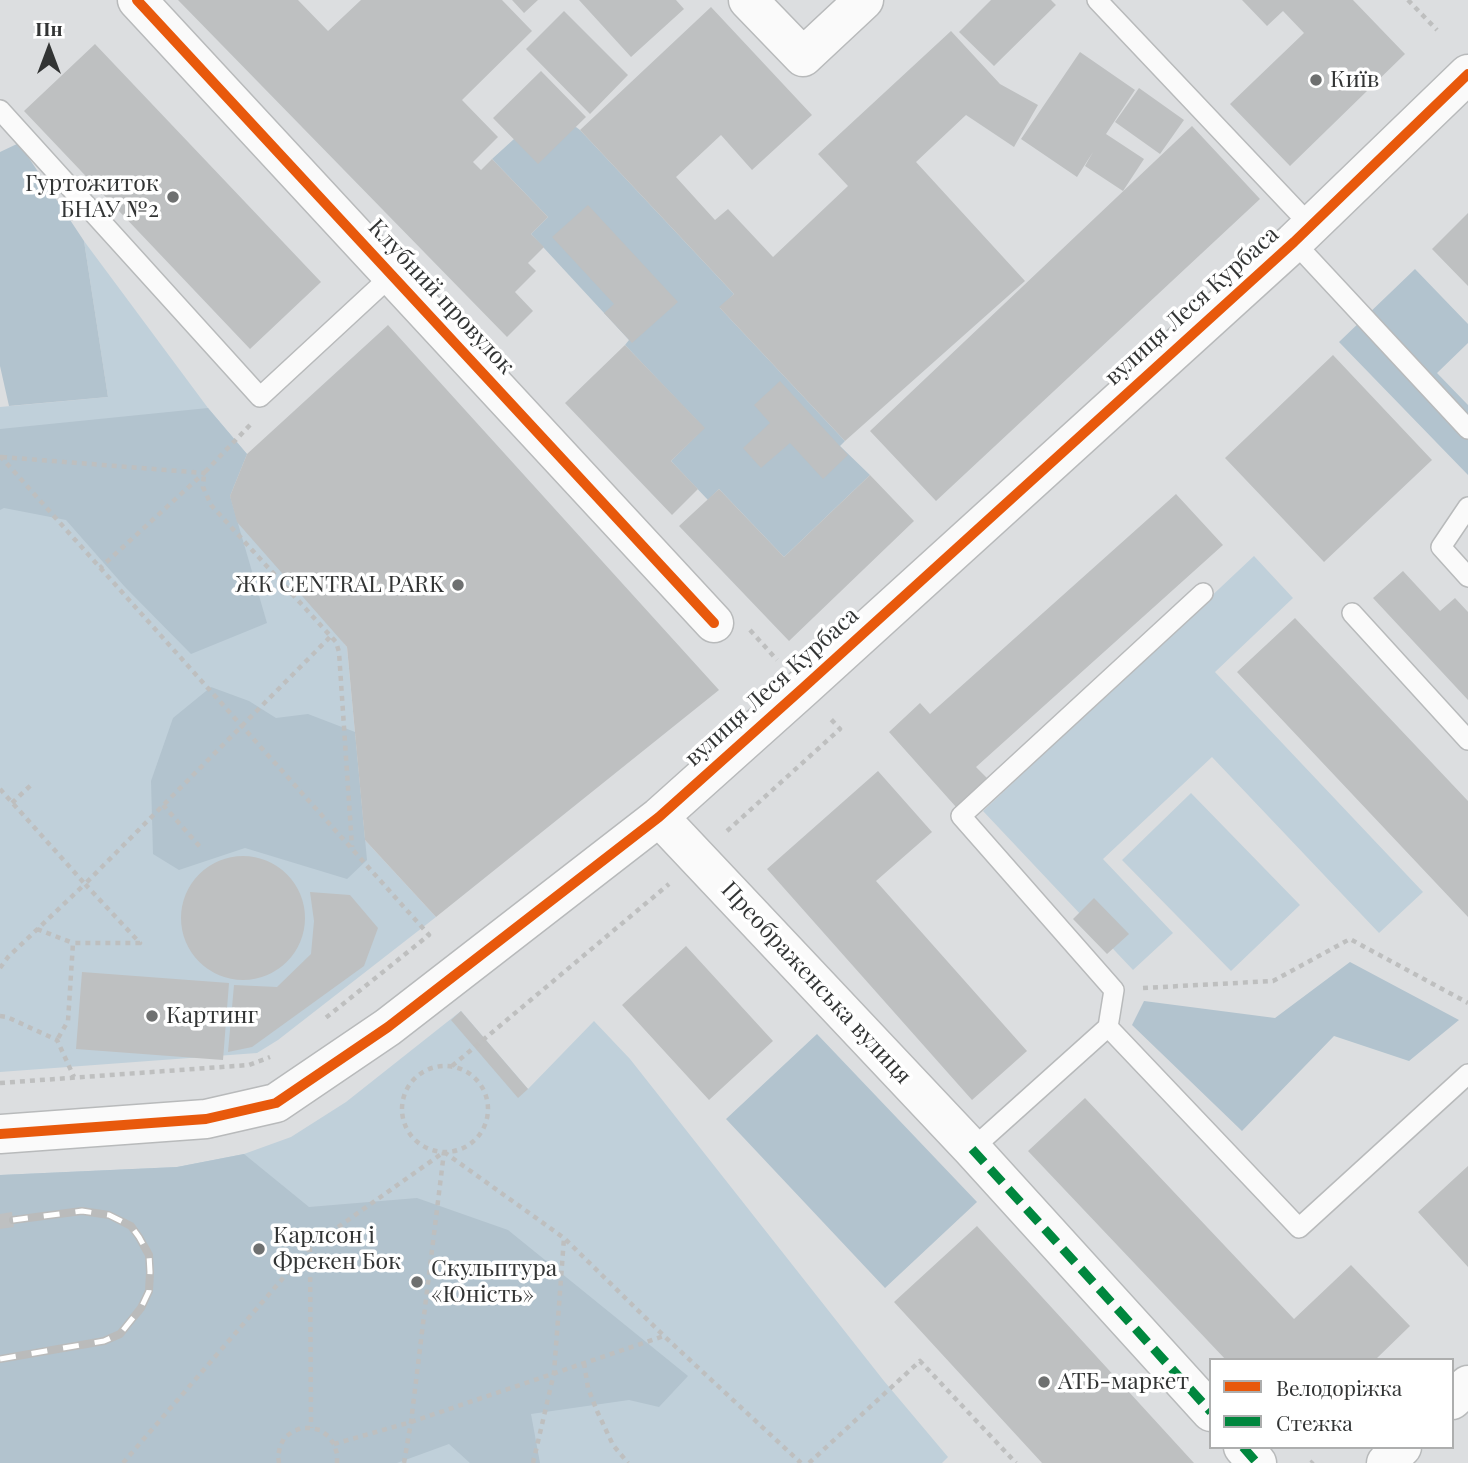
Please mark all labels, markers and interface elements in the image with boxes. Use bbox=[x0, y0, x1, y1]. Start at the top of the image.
north arrow bbox=[14, 14, 84, 84]
text: Пн bbox=[35, 15, 63, 41]
place label: Київ bbox=[1330, 66, 1379, 94]
marker: Київ bbox=[1308, 72, 1324, 88]
place label: Гуртожиток БНАУ №2 bbox=[25, 170, 159, 224]
marker: Гуртожиток БНАУ №2 bbox=[165, 189, 181, 205]
street label: Клубний провулок bbox=[362, 214, 520, 380]
street label: вулиця Леся Курбаса bbox=[1100, 221, 1284, 391]
place label: ЖК CENTRAL PARK bbox=[235, 571, 444, 599]
marker: ЖК CENTRAL PARK bbox=[450, 577, 466, 593]
street label: вулиця Леся Курбаса bbox=[680, 602, 864, 772]
street label: Преображенська вулиця bbox=[715, 876, 917, 1090]
place label: Картинг bbox=[166, 1002, 258, 1030]
marker: Картинг bbox=[144, 1008, 160, 1024]
place label: Карлсон і Фрекен Бок bbox=[273, 1222, 401, 1276]
marker: Карлсон і Фрекен Бок bbox=[251, 1241, 267, 1257]
place label: Скульптура «Юність» bbox=[431, 1255, 557, 1309]
marker: Скульптура «Юність» bbox=[409, 1274, 425, 1290]
legend bbox=[1209, 1358, 1454, 1449]
place label: АТБ-маркет bbox=[1058, 1368, 1189, 1396]
text: Велодоріжка bbox=[1276, 1373, 1402, 1401]
marker: АТБ-маркет bbox=[1036, 1374, 1052, 1390]
text: Стежка bbox=[1276, 1408, 1353, 1436]

